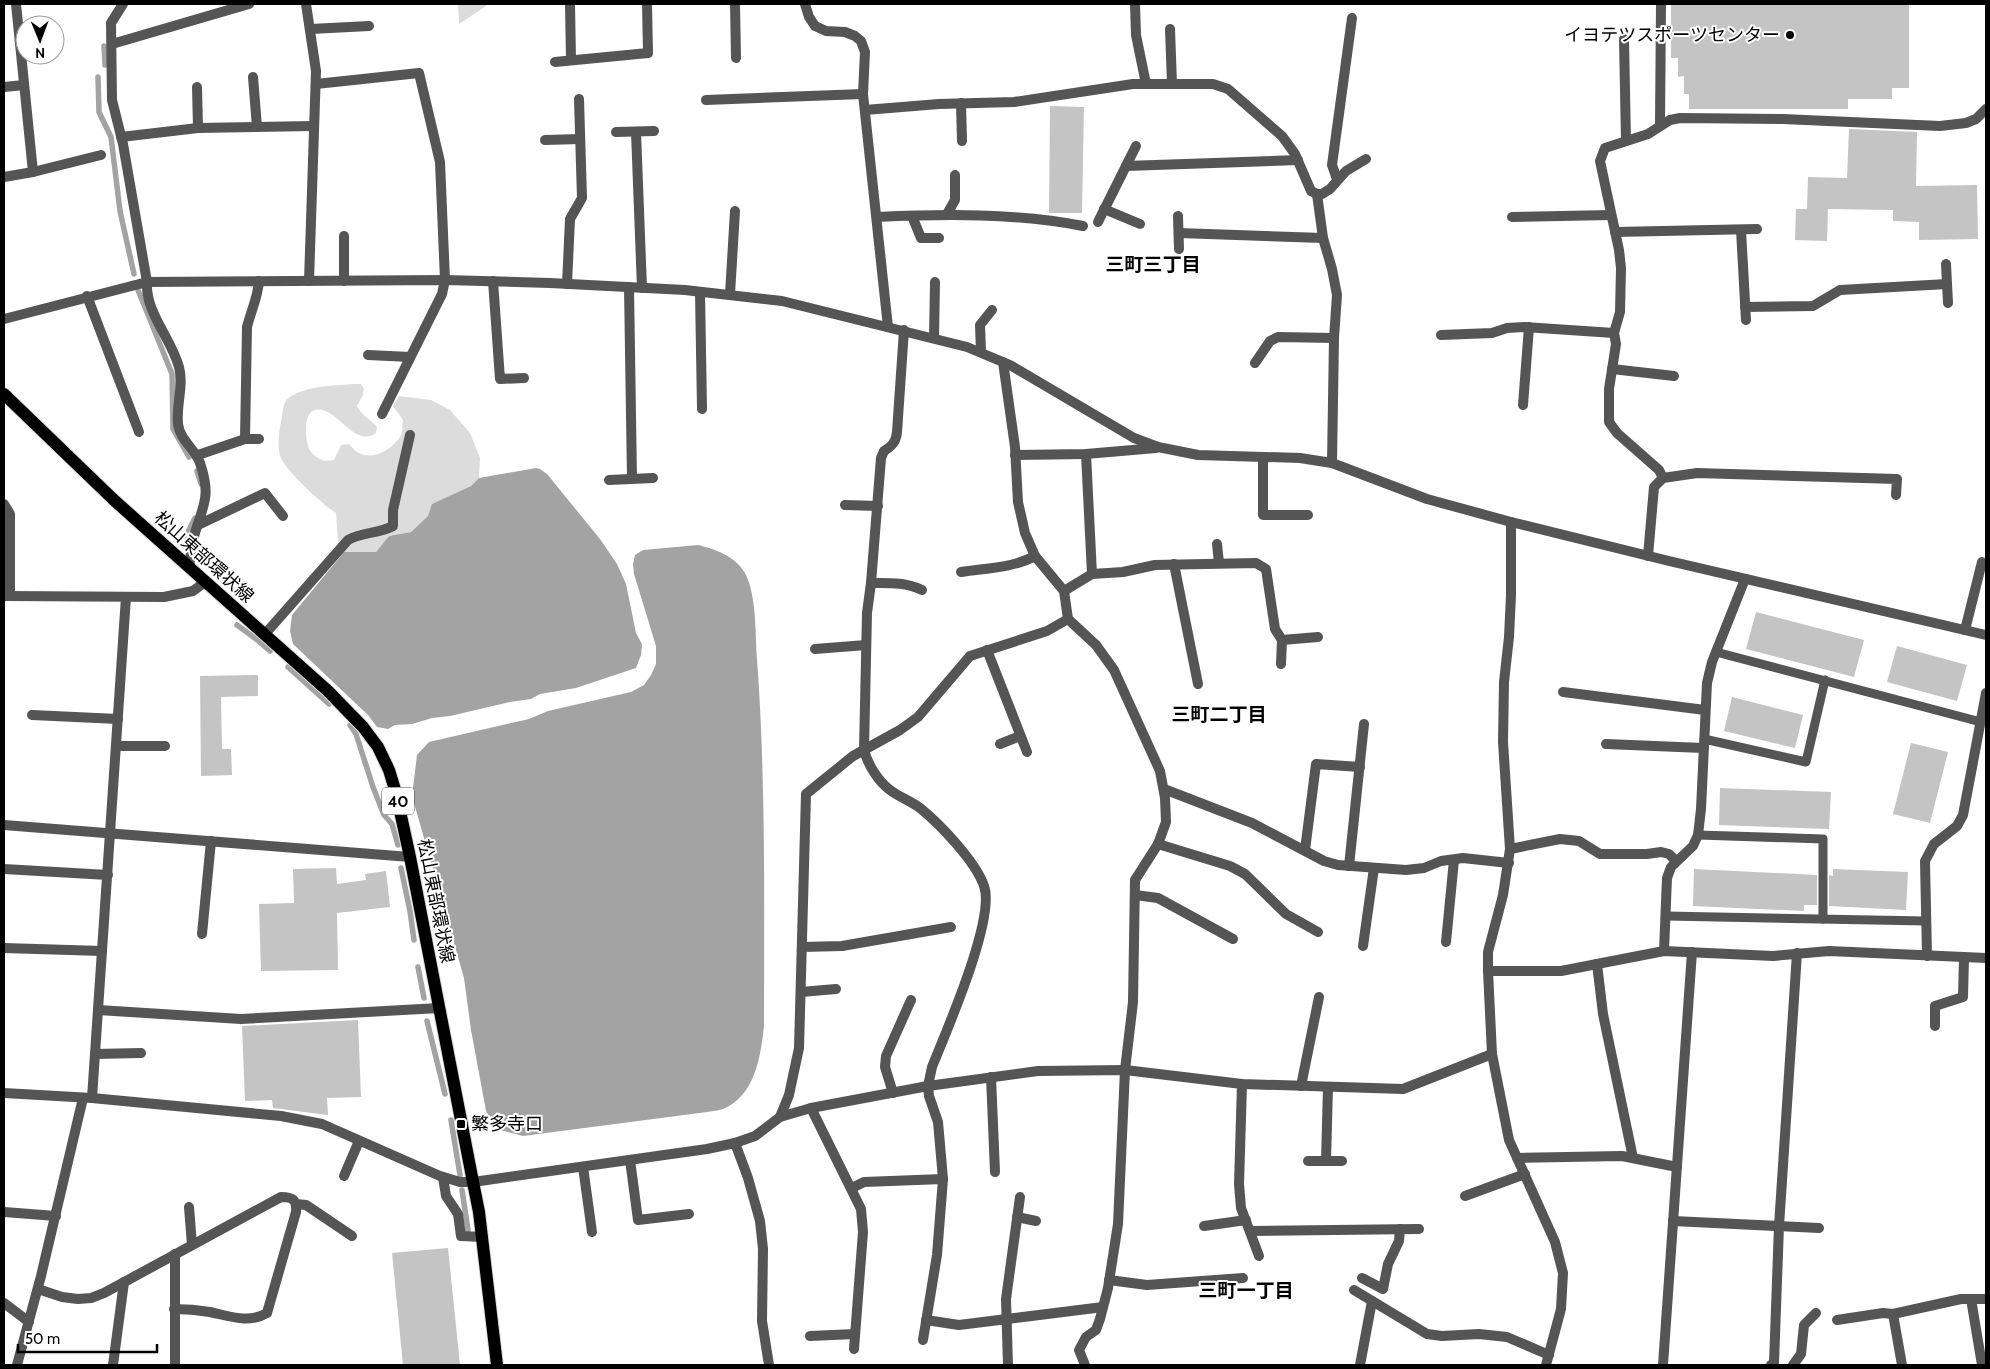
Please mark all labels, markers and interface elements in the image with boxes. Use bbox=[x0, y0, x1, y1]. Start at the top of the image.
north arrow bbox=[15, 15, 65, 65]
place label: イヨテツスポーツセンター bbox=[1564, 24, 1780, 46]
marker: イヨテツスポーツセンター bbox=[1784, 29, 1796, 41]
text: N bbox=[35, 44, 45, 62]
district label: 三町三丁目 bbox=[1105, 253, 1201, 276]
street label: 松山東部環状線 bbox=[150, 507, 258, 607]
district label: 三町二丁目 bbox=[1171, 703, 1267, 726]
road number: 40 bbox=[382, 788, 414, 814]
street label: 松山東部環状線 bbox=[413, 837, 459, 965]
place label: 繁多寺口 bbox=[471, 1113, 543, 1135]
marker: 繁多寺口 bbox=[455, 1118, 467, 1130]
district label: 三町一丁目 bbox=[1198, 1279, 1294, 1302]
scale bar bbox=[18, 1322, 156, 1354]
text: 50 m bbox=[25, 1330, 60, 1348]

